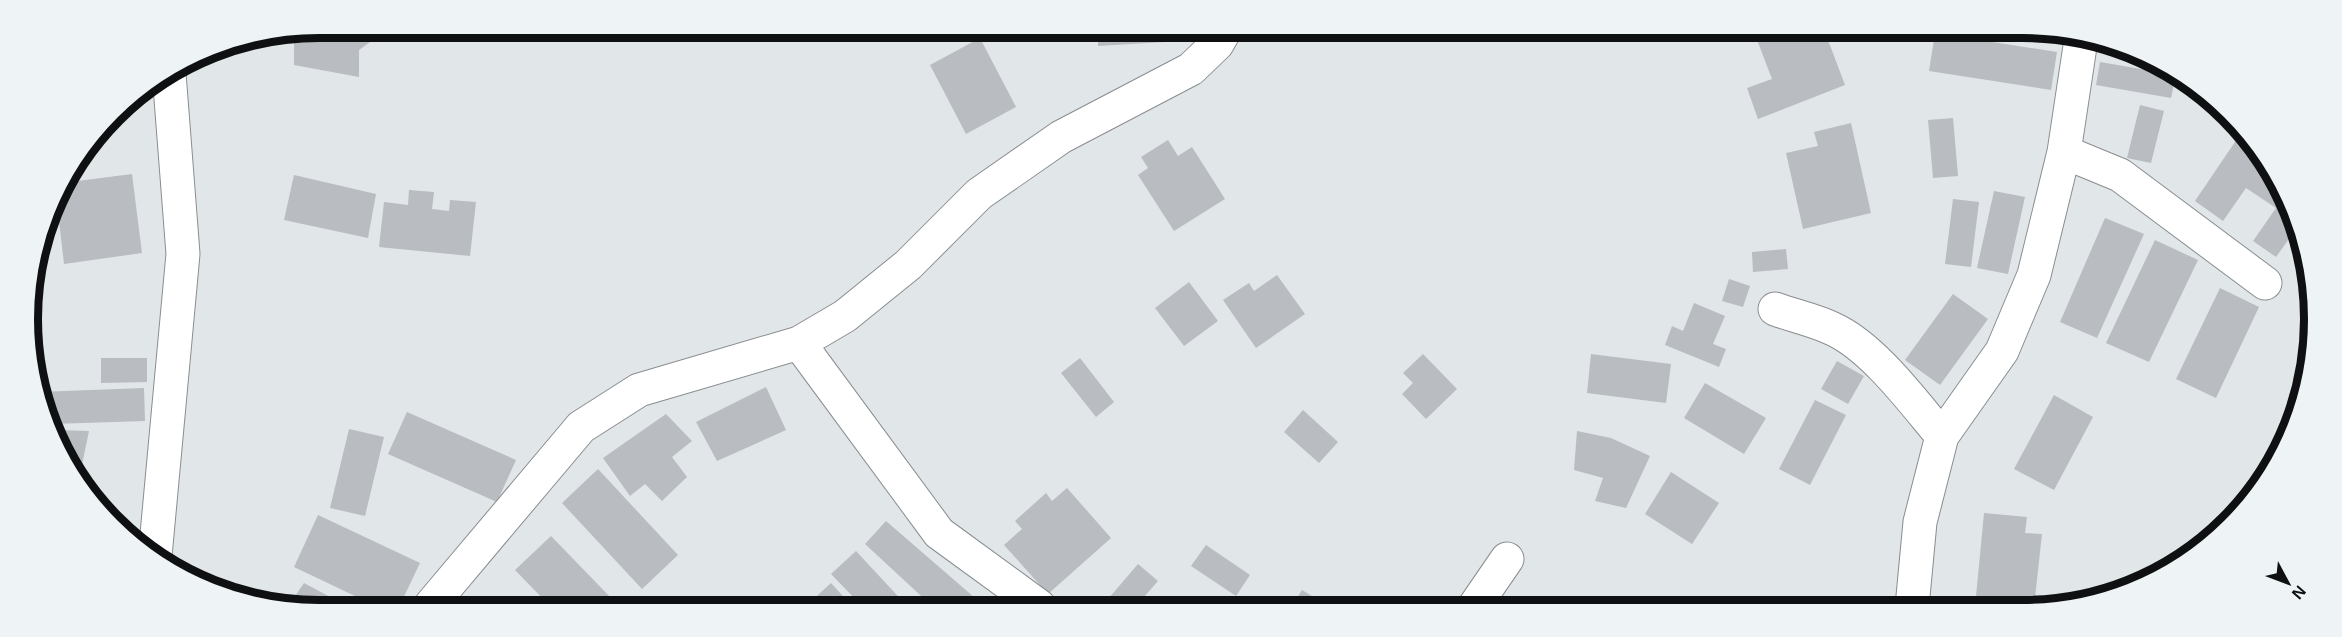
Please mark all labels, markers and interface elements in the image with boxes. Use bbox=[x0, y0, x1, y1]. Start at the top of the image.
north arrow bbox=[2258, 553, 2318, 613]
text: N bbox=[2289, 583, 2309, 602]

